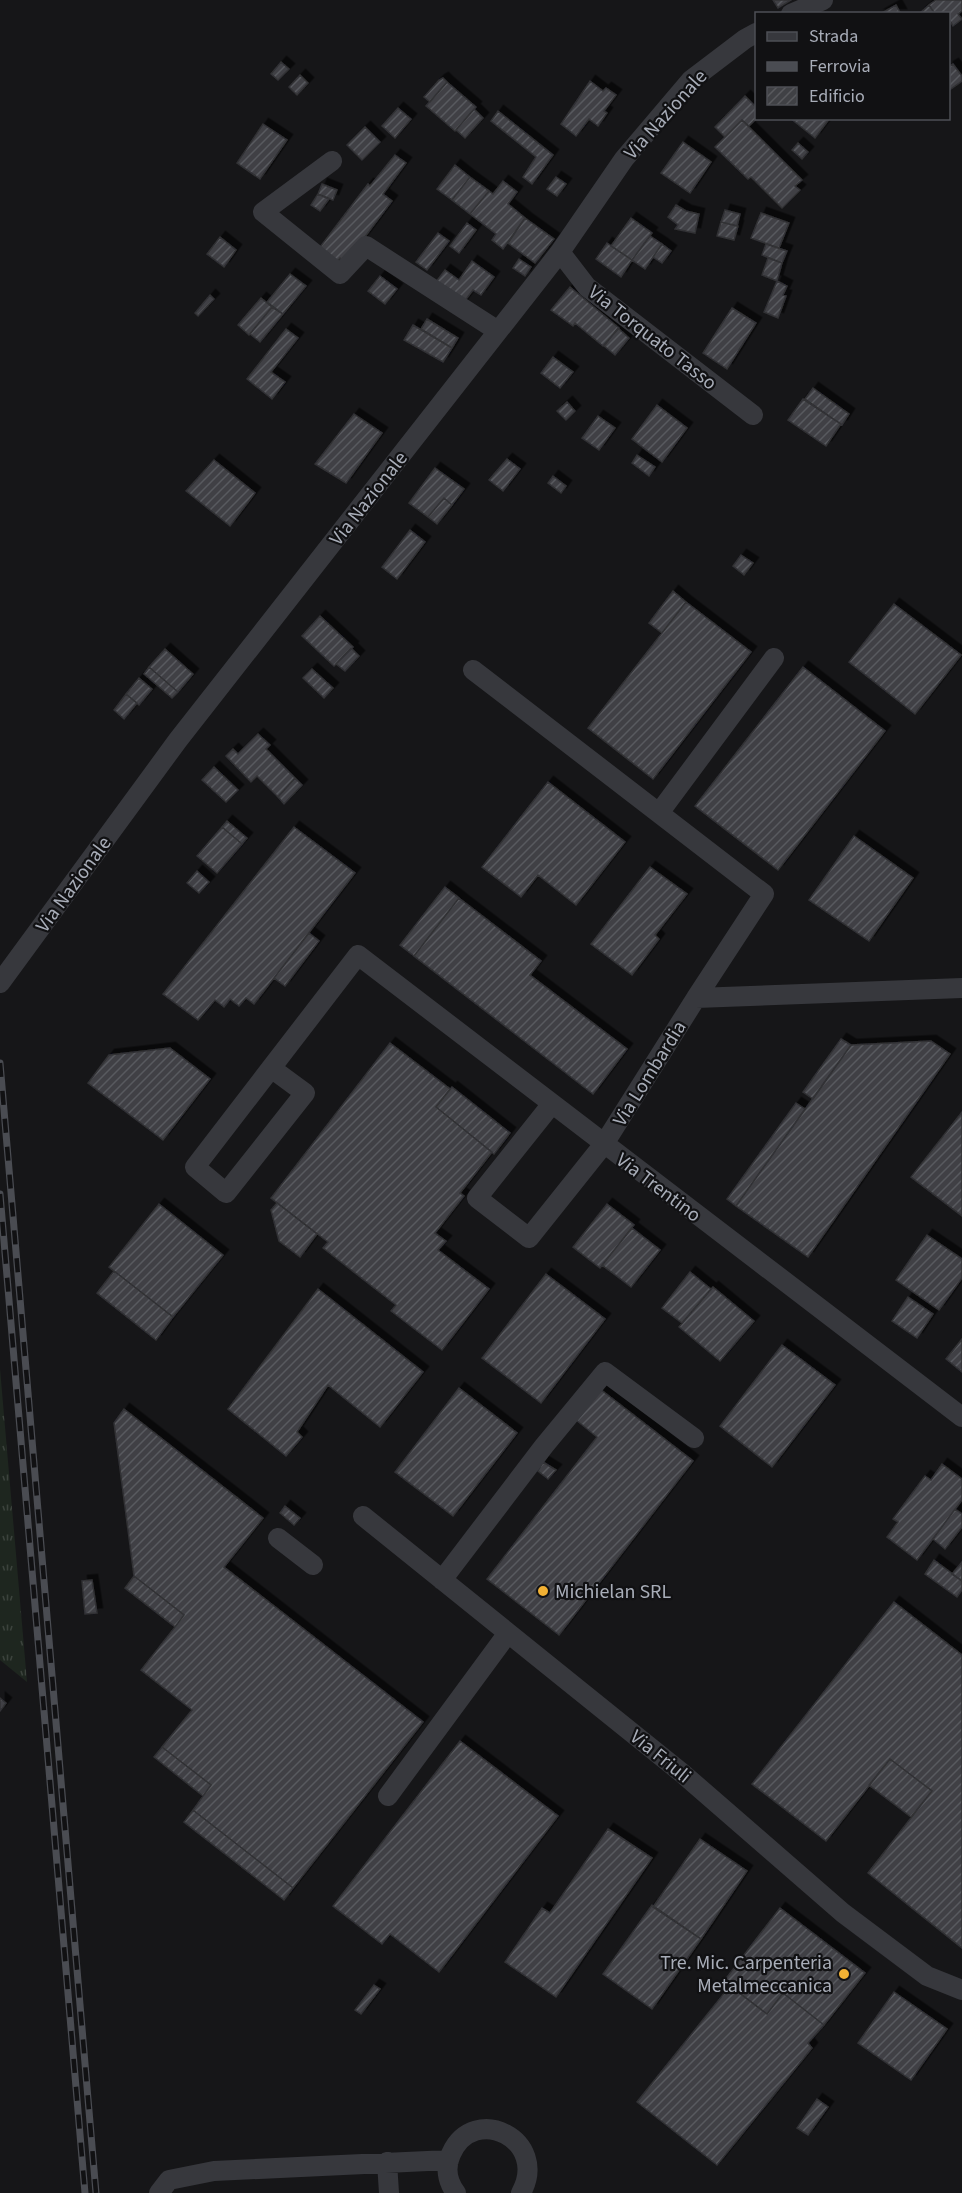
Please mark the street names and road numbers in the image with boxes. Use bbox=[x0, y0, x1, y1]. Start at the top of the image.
street label: Via Nazionale bbox=[618, 63, 714, 166]
street label: Via Torquato Tasso bbox=[582, 279, 723, 397]
street label: Via Nazionale bbox=[323, 446, 415, 552]
street label: Via Nazionale bbox=[29, 831, 118, 938]
street label: Via Lombardia bbox=[606, 1015, 693, 1132]
street label: Via Trentino bbox=[610, 1146, 707, 1229]
street label: Via Friuli bbox=[624, 1723, 697, 1790]

